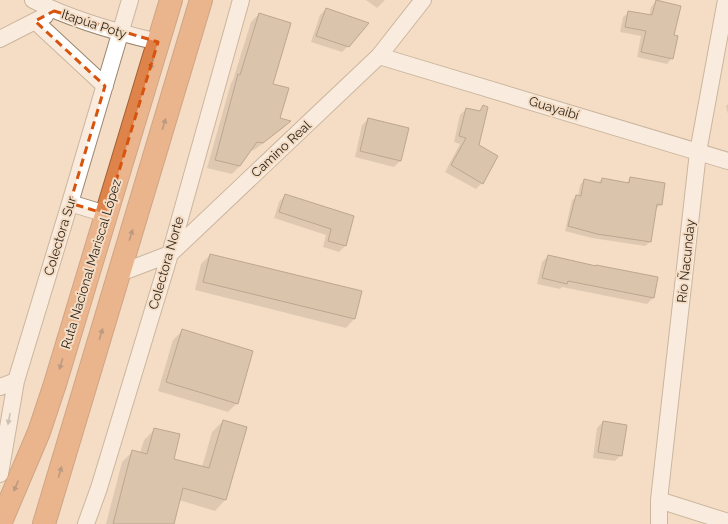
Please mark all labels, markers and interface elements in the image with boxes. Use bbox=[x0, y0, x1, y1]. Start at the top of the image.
street label: Itapúa Poty bbox=[59, 6, 129, 42]
one-way arrow bbox=[148, 58, 154, 70]
street label: Guayaibí bbox=[527, 93, 581, 123]
one-way arrow bbox=[161, 117, 167, 129]
street label: Camino Real bbox=[248, 117, 314, 180]
street label: Ruta Nacional Mariscal López bbox=[58, 177, 124, 351]
street label: Colectora Sur bbox=[41, 194, 79, 277]
street label: Colectora Norte bbox=[146, 214, 187, 311]
street label: Río Ñacunday bbox=[674, 219, 698, 303]
one-way arrow bbox=[128, 229, 134, 241]
one-way arrow bbox=[99, 328, 105, 340]
one-way arrow bbox=[58, 359, 64, 371]
one-way arrow bbox=[6, 413, 12, 425]
one-way arrow bbox=[57, 466, 63, 478]
one-way arrow bbox=[13, 481, 19, 492]

